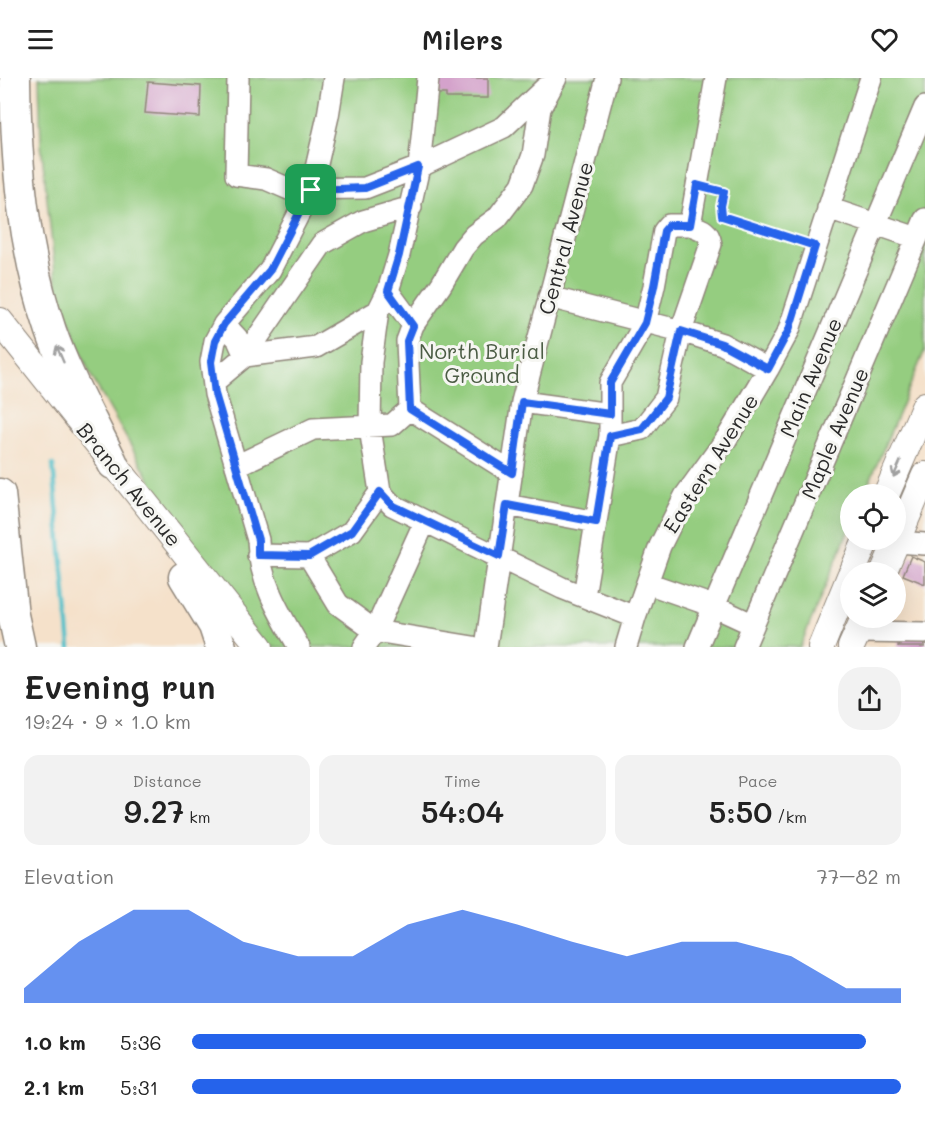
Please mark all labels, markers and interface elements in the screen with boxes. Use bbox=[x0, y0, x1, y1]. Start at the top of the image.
text: Milers bbox=[422, 22, 503, 57]
icon: menu bbox=[24, 23, 57, 56]
icon: heart bbox=[868, 23, 901, 56]
street label: Central Avenue bbox=[532, 159, 598, 317]
pin bbox=[285, 164, 336, 215]
icon: arrive bbox=[294, 173, 327, 206]
street label: Main Avenue bbox=[773, 313, 847, 441]
park label: North Burial Ground bbox=[419, 337, 545, 388]
one-way arrow bbox=[54, 345, 65, 364]
street label: Maple Avenue bbox=[794, 363, 874, 503]
street label: Eastern Avenue bbox=[656, 388, 764, 538]
street label: Branch Avenue bbox=[72, 416, 188, 552]
one-way arrow bbox=[891, 460, 902, 478]
map controls bbox=[840, 484, 906, 628]
button: locate bbox=[840, 484, 906, 550]
button: layers bbox=[840, 562, 906, 628]
text: Evening run bbox=[24, 664, 216, 707]
button: share bbox=[838, 667, 901, 730]
text: 19:24 · 9 × 1.0 km bbox=[24, 708, 191, 734]
text: Distance bbox=[133, 770, 202, 791]
text: Time bbox=[444, 770, 481, 791]
text: Pace bbox=[738, 770, 777, 791]
text: 9.27 bbox=[124, 791, 184, 831]
text: 54:04 bbox=[421, 791, 504, 831]
text: 5:50 bbox=[709, 791, 772, 831]
text: km bbox=[184, 806, 211, 827]
text: /km bbox=[772, 806, 807, 827]
text: Elevation bbox=[24, 863, 114, 889]
text: 77–82 m bbox=[817, 863, 901, 889]
text: 1.0 km bbox=[24, 1029, 86, 1055]
text: 5:36 bbox=[120, 1029, 162, 1055]
text: 2.1 km bbox=[24, 1074, 84, 1100]
text: 5:31 bbox=[120, 1074, 159, 1100]

